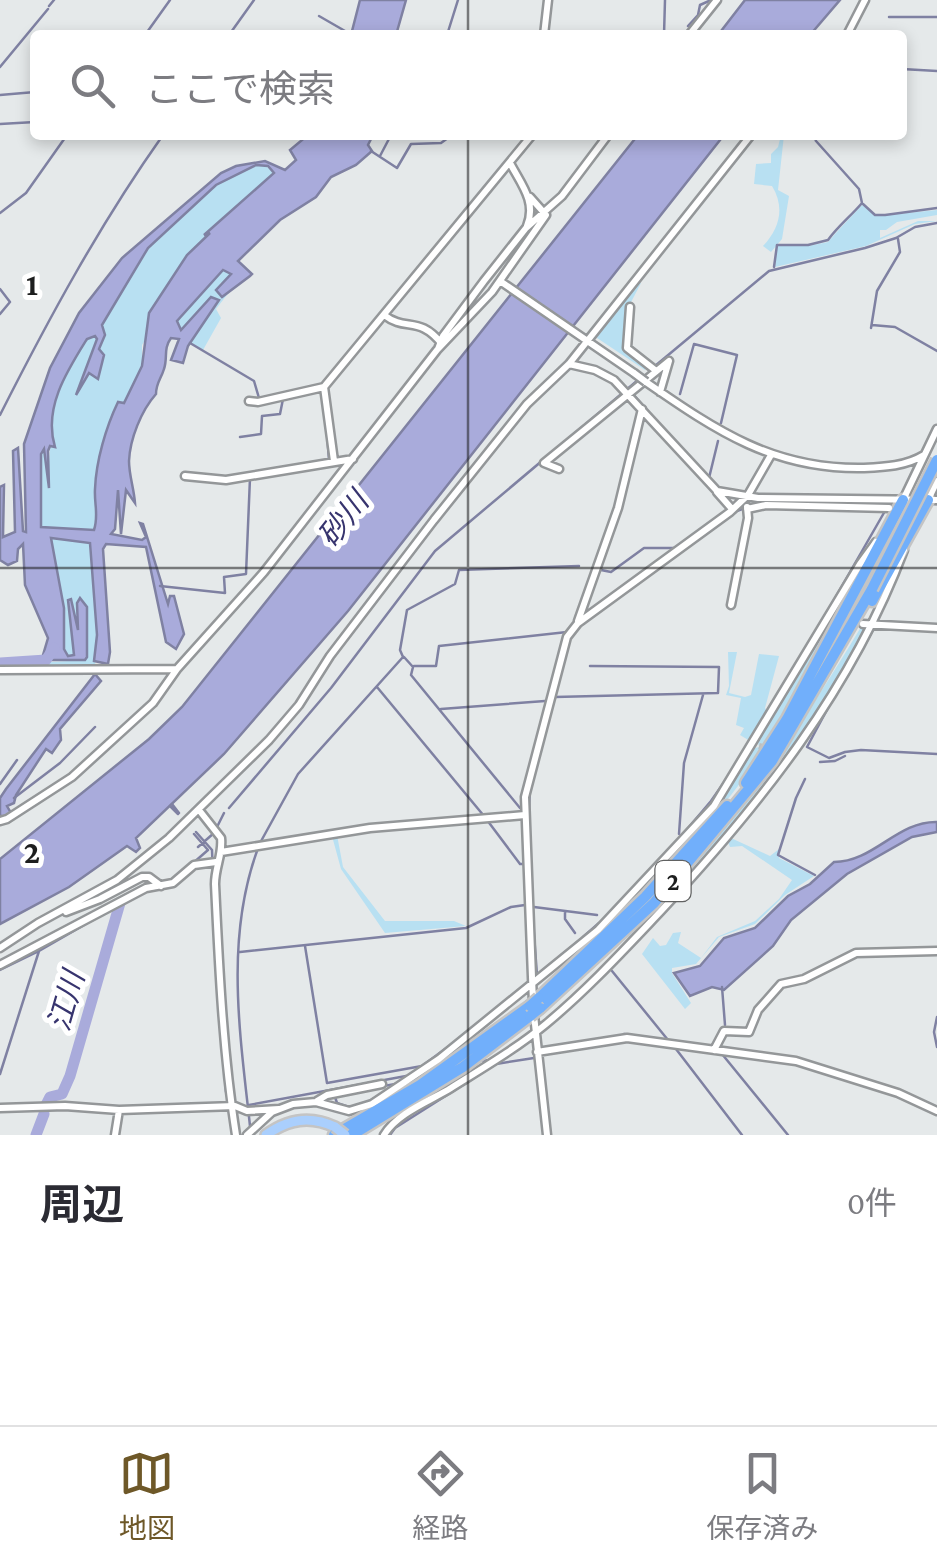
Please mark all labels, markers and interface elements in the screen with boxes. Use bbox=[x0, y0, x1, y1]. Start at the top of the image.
search box bbox=[30, 30, 907, 140]
icon: search bbox=[65, 58, 120, 113]
text: ここで検索 bbox=[145, 68, 335, 110]
text: 1 bbox=[26, 266, 38, 302]
water label: 砂川 bbox=[312, 483, 376, 553]
text: 2 bbox=[24, 834, 40, 870]
road number: 2 bbox=[656, 861, 690, 901]
water label: 江川 bbox=[42, 965, 91, 1034]
text: 周辺 bbox=[40, 1181, 124, 1228]
text: 0件 bbox=[847, 1185, 897, 1221]
tab: 地図 bbox=[119, 1446, 175, 1546]
tab: 経路 bbox=[412, 1446, 468, 1546]
tab: 保存済み bbox=[706, 1446, 818, 1546]

